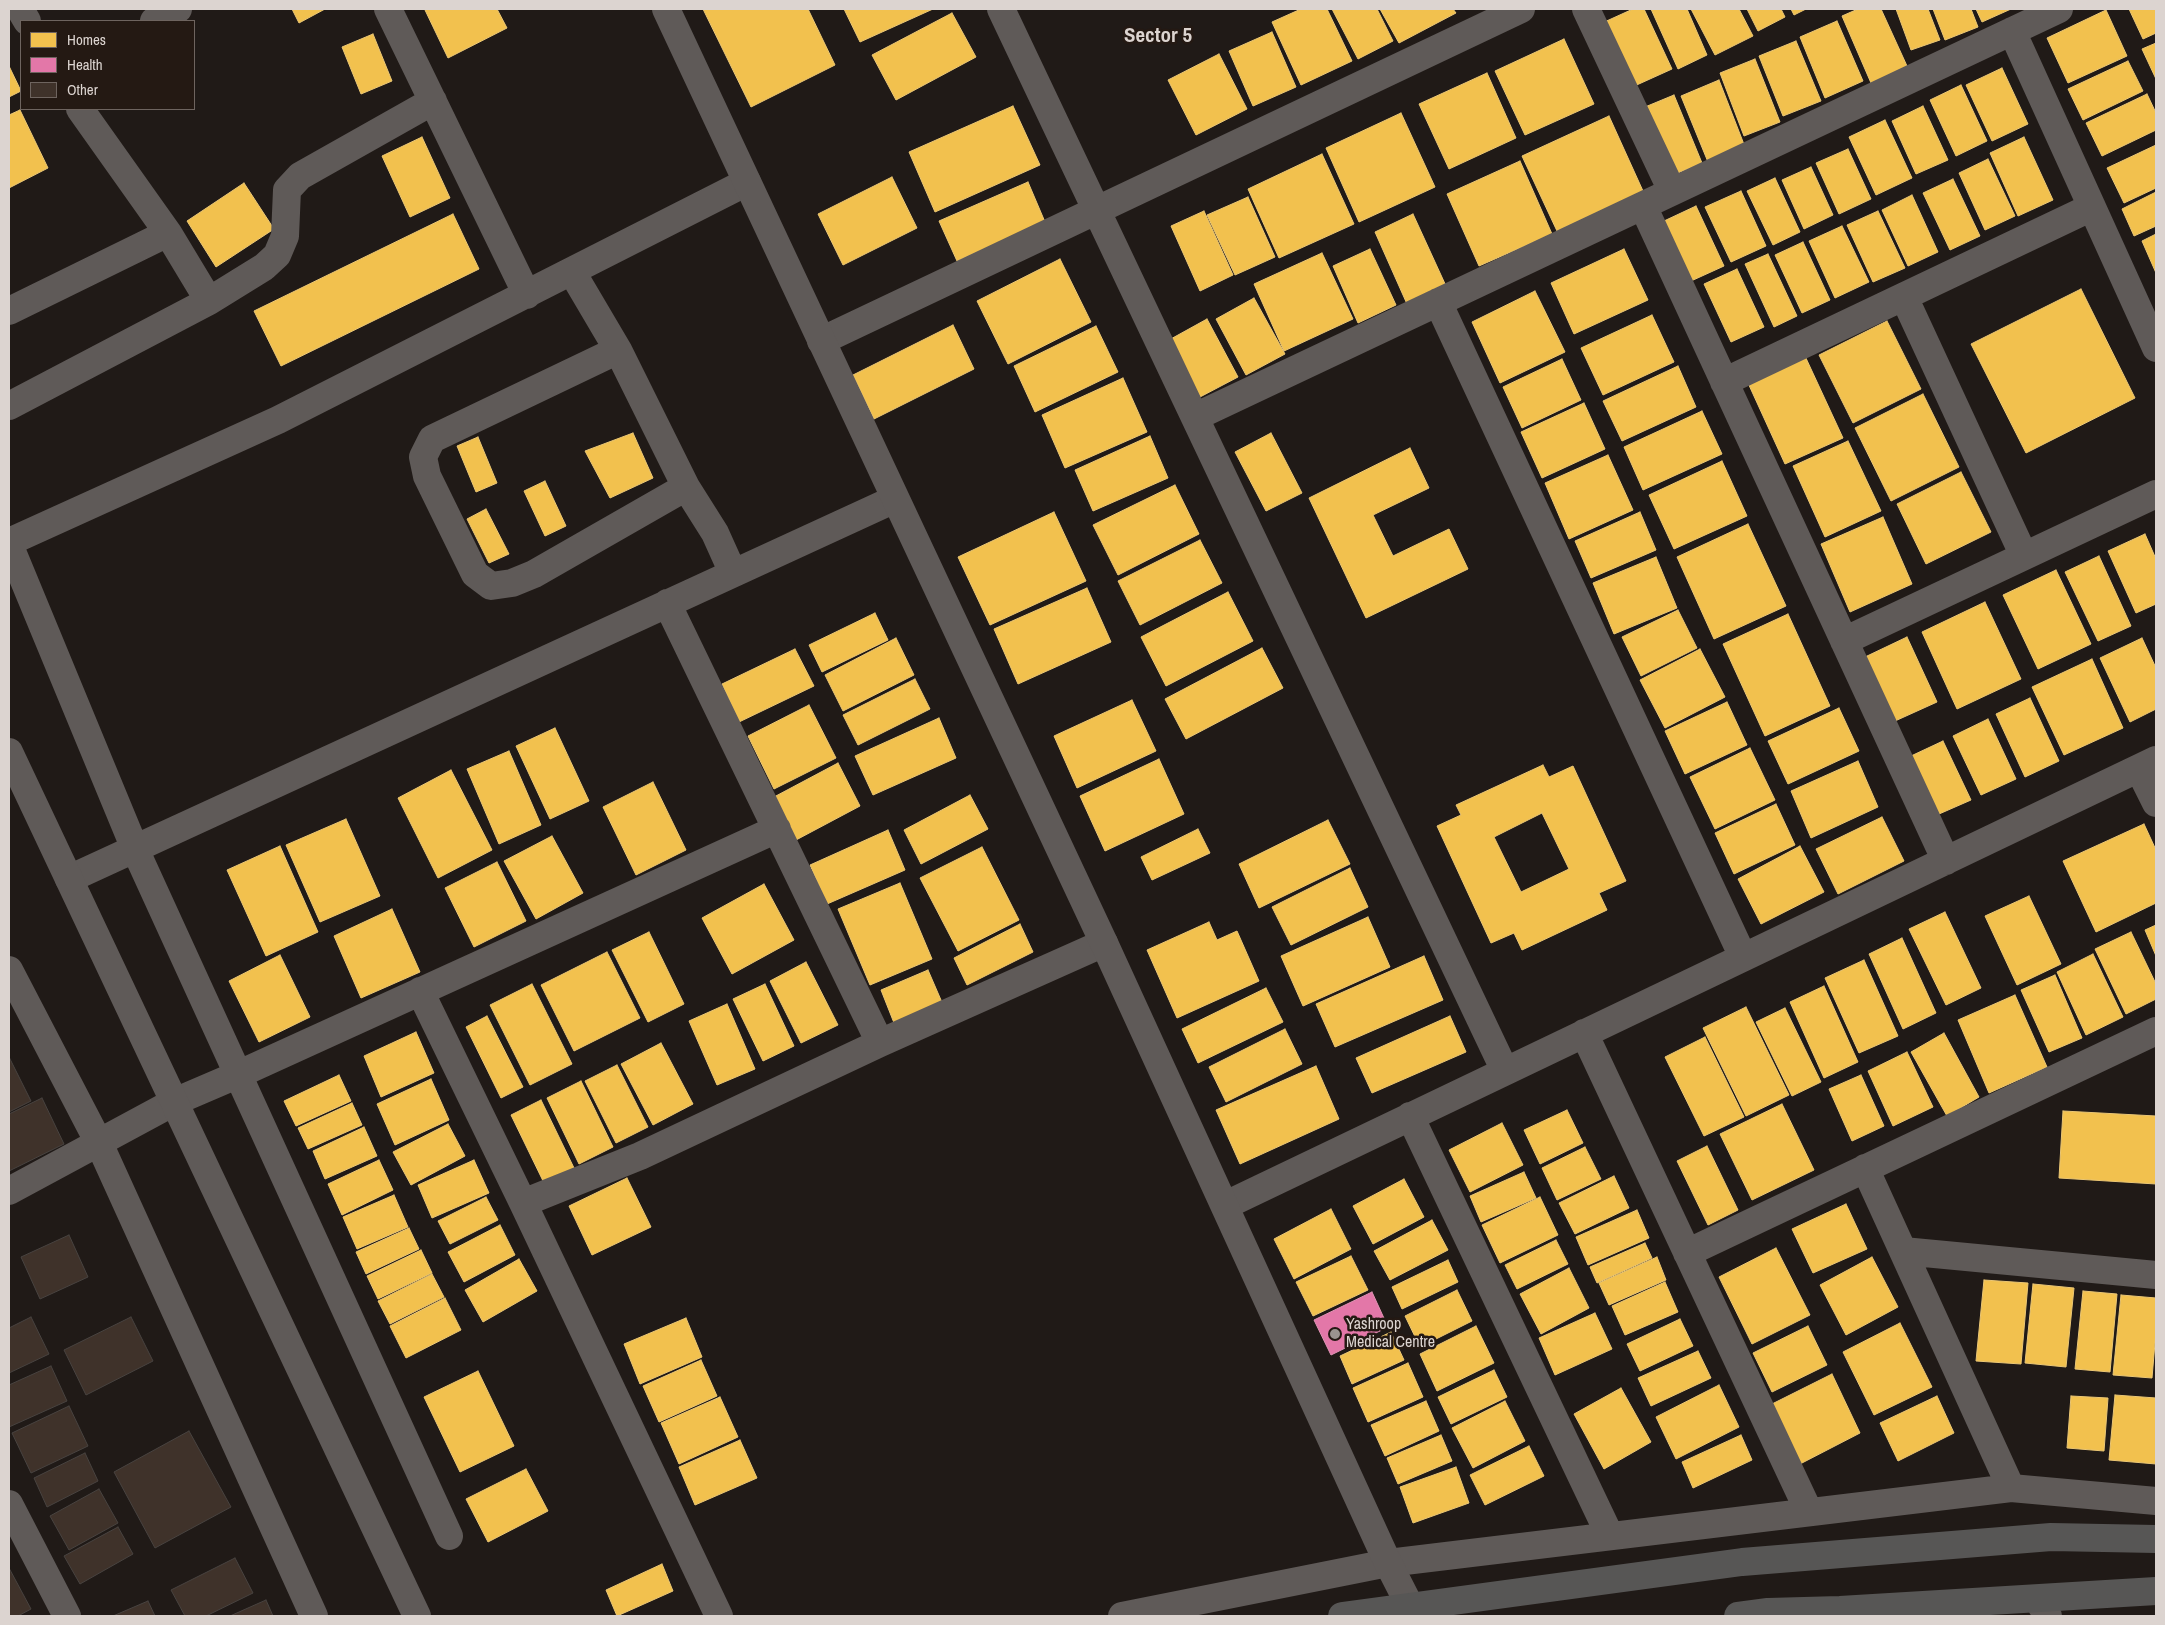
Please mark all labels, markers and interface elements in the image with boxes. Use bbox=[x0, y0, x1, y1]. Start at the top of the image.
legend bbox=[20, 20, 195, 110]
district label: Sector 5 bbox=[1124, 23, 1192, 49]
text: Homes bbox=[67, 29, 106, 50]
text: Health bbox=[67, 54, 103, 75]
text: Other bbox=[67, 79, 98, 100]
place label: Yashroop Medical Centre bbox=[1346, 1315, 1435, 1353]
marker: Yashroop Medical Centre bbox=[1328, 1327, 1342, 1341]

